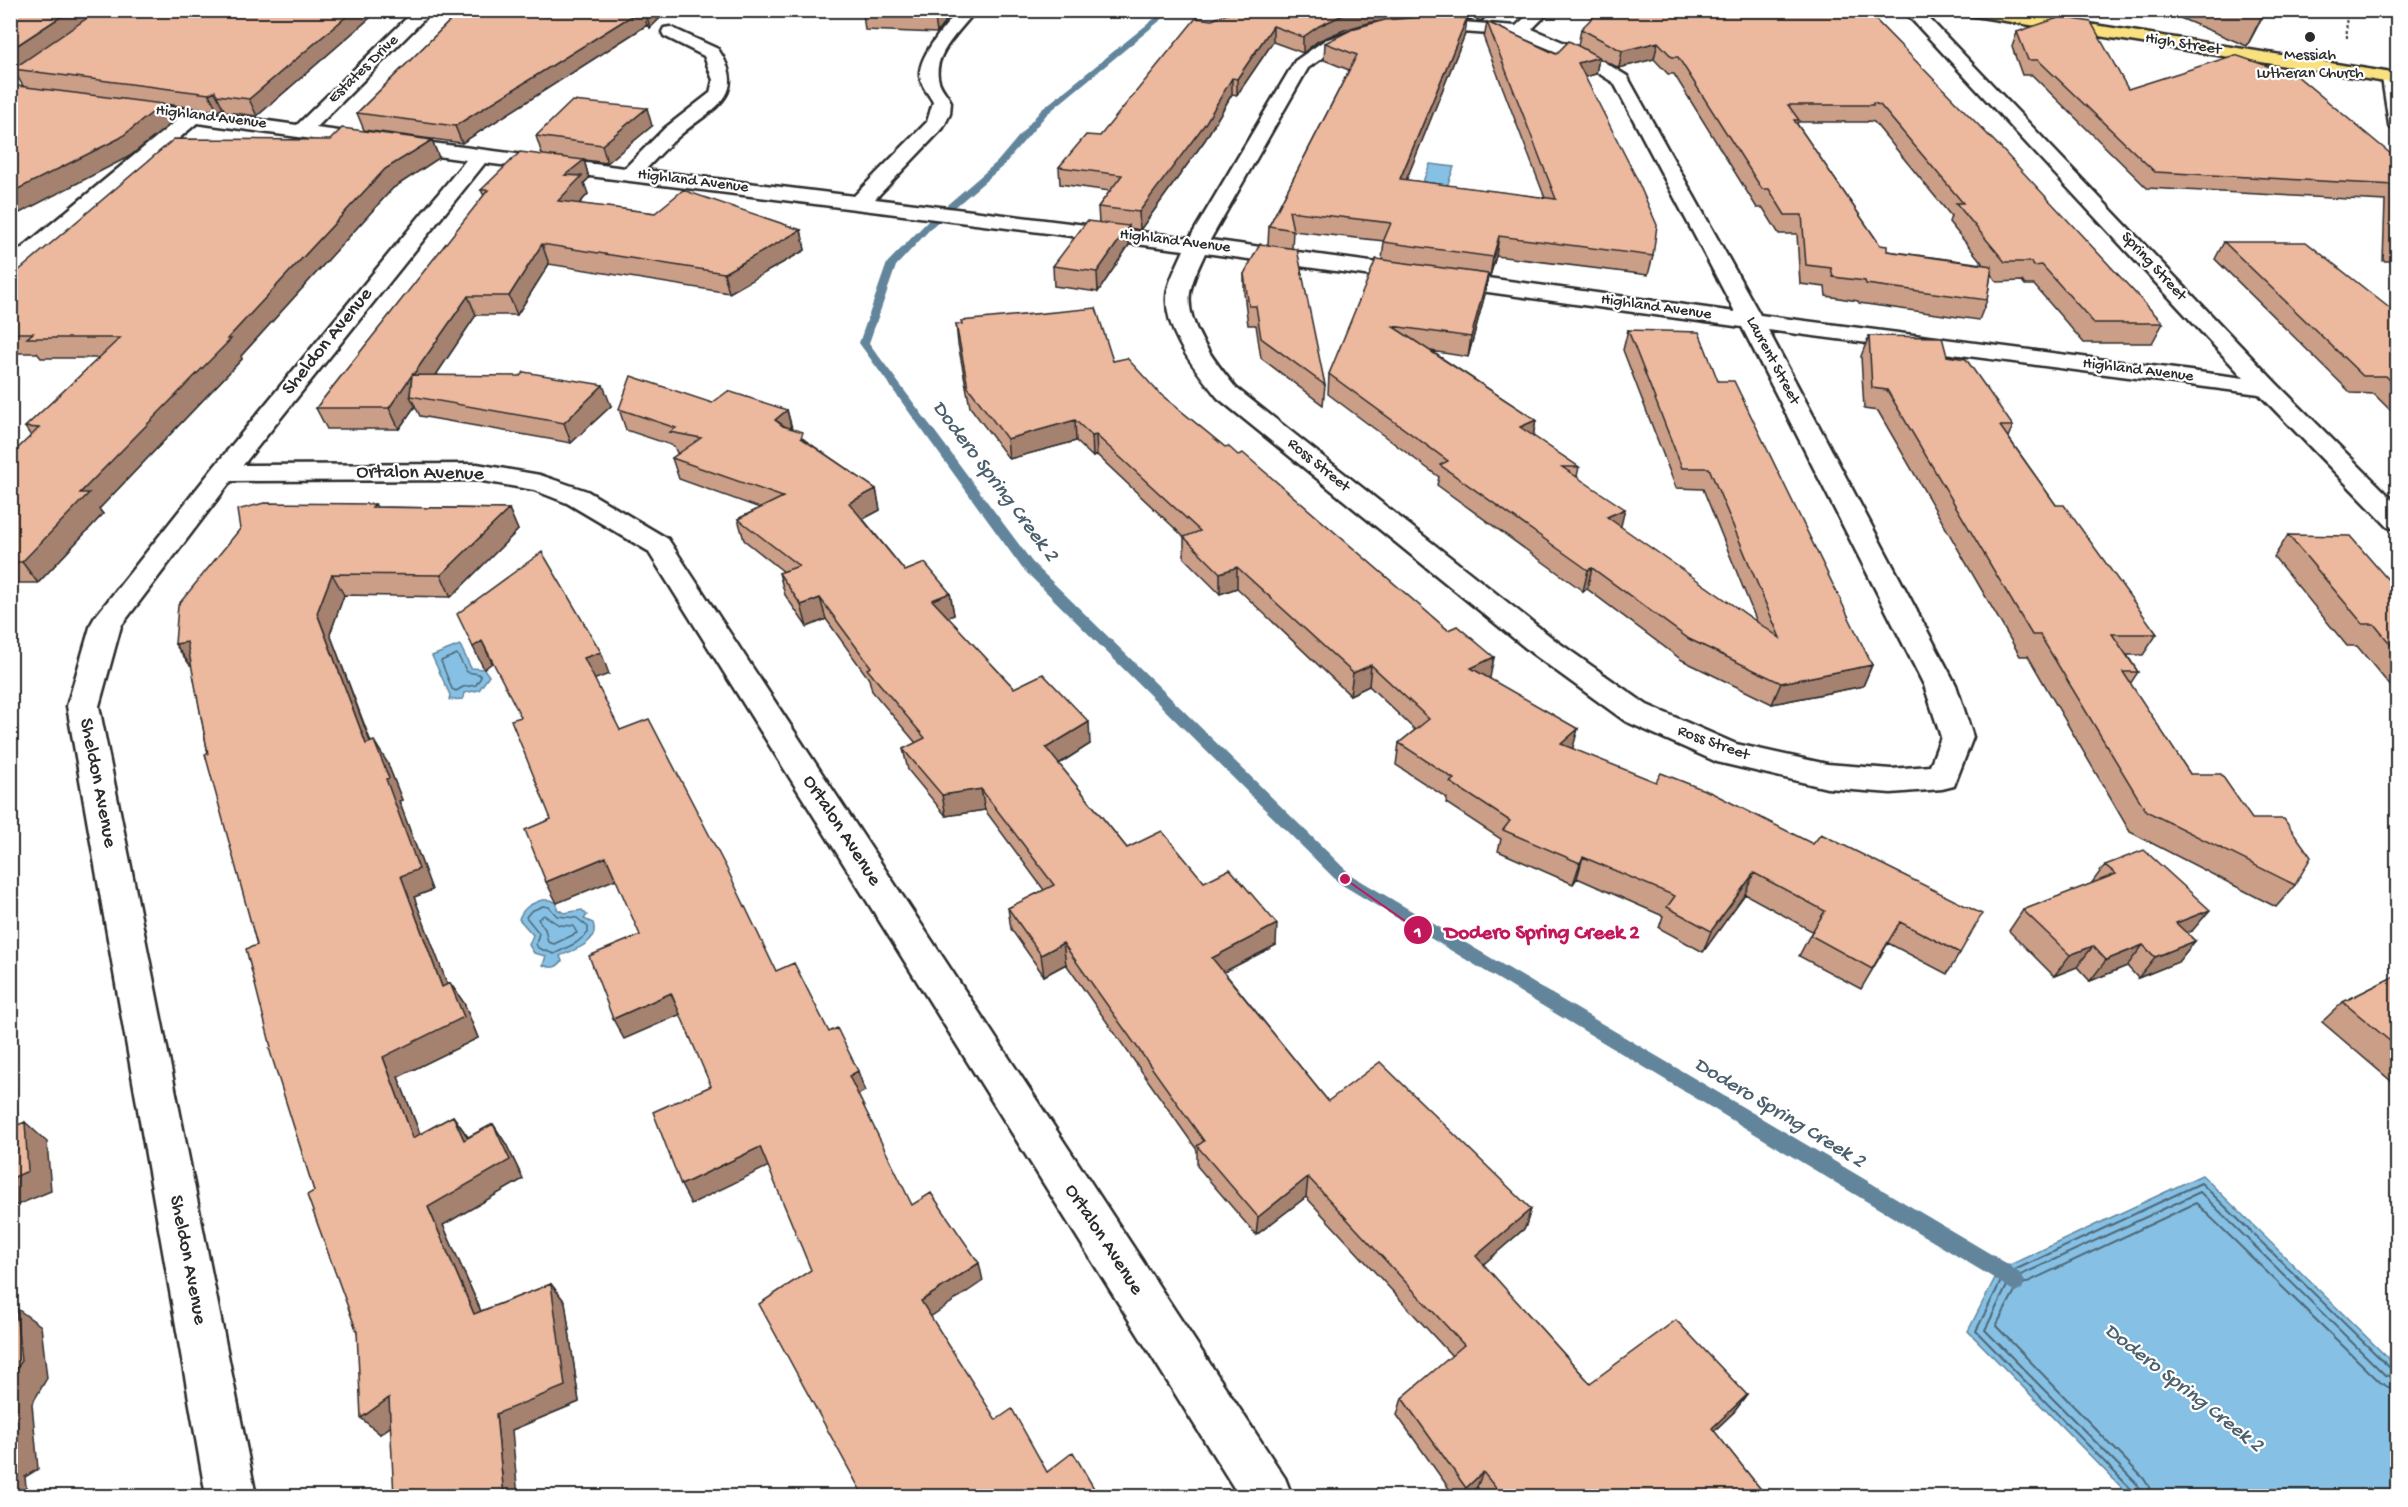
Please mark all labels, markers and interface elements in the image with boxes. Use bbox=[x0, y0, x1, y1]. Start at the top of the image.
street label: High Street bbox=[2144, 30, 2224, 61]
marker: Messiah Lutheran Church bbox=[2303, 30, 2317, 44]
street label: Estates Drive bbox=[325, 31, 404, 108]
place label: Messiah Lutheran Church bbox=[2256, 47, 2364, 84]
street label: Highland Avenue bbox=[154, 102, 268, 134]
street label: Highland Avenue bbox=[636, 166, 750, 198]
street label: Highland Avenue bbox=[1118, 226, 1232, 258]
street label: Spring Street bbox=[2116, 228, 2191, 307]
street label: Sheldon Avenue bbox=[278, 283, 379, 400]
street label: Highland Avenue bbox=[1599, 291, 1713, 325]
street label: Laurent Street bbox=[1741, 314, 1804, 409]
street label: Highland Avenue bbox=[2081, 355, 2195, 387]
water label: Dodero Spring Creek 2 bbox=[925, 397, 1063, 568]
street label: Ross Street bbox=[1283, 435, 1354, 498]
street label: Ortalon Avenue bbox=[356, 461, 485, 487]
street label: Sheldon Avenue bbox=[73, 716, 121, 850]
street label: Ross Street bbox=[1675, 722, 1753, 766]
street label: Ortalon Avenue bbox=[797, 771, 886, 891]
callout: Dodero Spring Creek 2 bbox=[1403, 911, 1652, 950]
text: Dodero Spring Creek 2 bbox=[1442, 922, 1640, 947]
text: 1 bbox=[1413, 923, 1422, 944]
water label: Dodero Spring Creek 2 bbox=[1689, 1053, 1870, 1175]
street label: Ortalon Avenue bbox=[1059, 1180, 1148, 1300]
street label: Sheldon Avenue bbox=[163, 1193, 211, 1327]
water label: Dodero Spring Creek 2 bbox=[2098, 1319, 2268, 1459]

